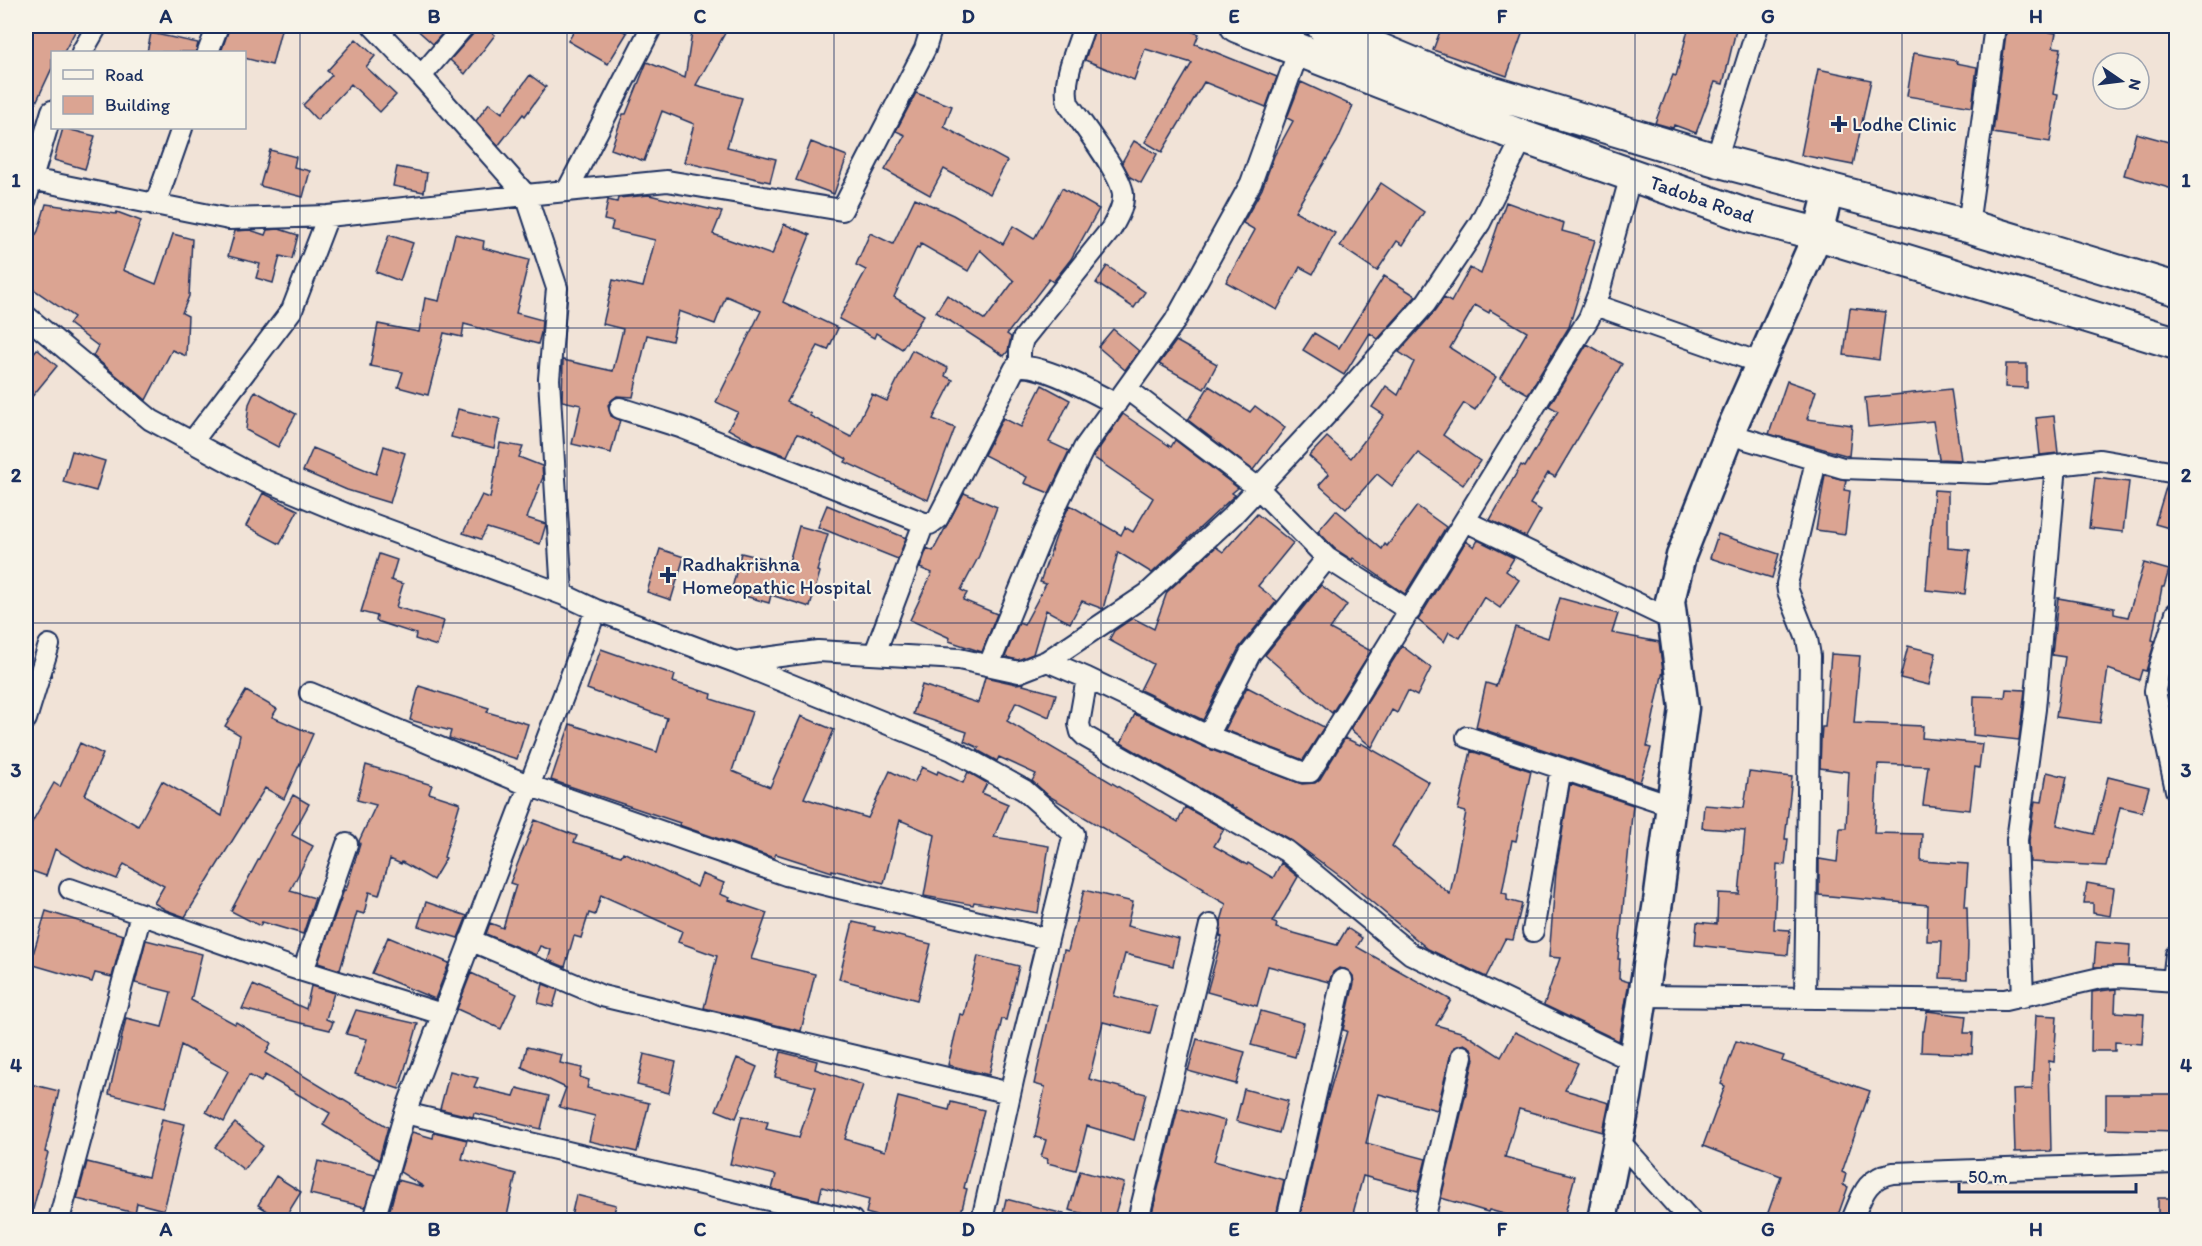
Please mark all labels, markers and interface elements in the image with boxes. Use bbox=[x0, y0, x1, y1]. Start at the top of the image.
text: A bbox=[159, 4, 173, 28]
text: B bbox=[428, 4, 441, 28]
text: C bbox=[694, 4, 707, 28]
text: D bbox=[961, 4, 975, 28]
text: E bbox=[1228, 4, 1240, 28]
text: F bbox=[1497, 4, 1508, 28]
text: G bbox=[1761, 4, 1775, 28]
text: H bbox=[2029, 4, 2043, 28]
legend bbox=[51, 51, 246, 129]
north arrow bbox=[2091, 51, 2151, 111]
text: Road bbox=[105, 64, 144, 86]
text: N bbox=[2125, 77, 2146, 92]
text: Building bbox=[105, 94, 171, 116]
place label: Lodhe Clinic bbox=[1852, 112, 1957, 136]
marker: Lodhe Clinic bbox=[1830, 115, 1848, 133]
text: 1 bbox=[11, 168, 21, 192]
text: 1 bbox=[2181, 168, 2191, 192]
street label: Tadoba Road bbox=[1647, 170, 1758, 228]
text: 2 bbox=[11, 463, 22, 487]
text: 2 bbox=[2181, 463, 2192, 487]
place label: Radhakrishna Homeopathic Hospital bbox=[682, 552, 872, 599]
marker: Radhakrishna Homeopathic Hospital bbox=[659, 566, 677, 584]
text: 3 bbox=[11, 758, 22, 782]
text: 3 bbox=[2181, 758, 2192, 782]
text: 4 bbox=[10, 1053, 22, 1077]
text: 4 bbox=[2180, 1053, 2192, 1077]
scale bar bbox=[1959, 1156, 2136, 1194]
text: 50 m bbox=[1968, 1166, 2008, 1188]
text: A bbox=[159, 1217, 173, 1241]
text: B bbox=[428, 1217, 441, 1241]
text: C bbox=[694, 1217, 707, 1241]
text: D bbox=[961, 1217, 975, 1241]
text: E bbox=[1228, 1217, 1240, 1241]
text: F bbox=[1497, 1217, 1508, 1241]
text: G bbox=[1761, 1217, 1775, 1241]
text: H bbox=[2029, 1217, 2043, 1241]

